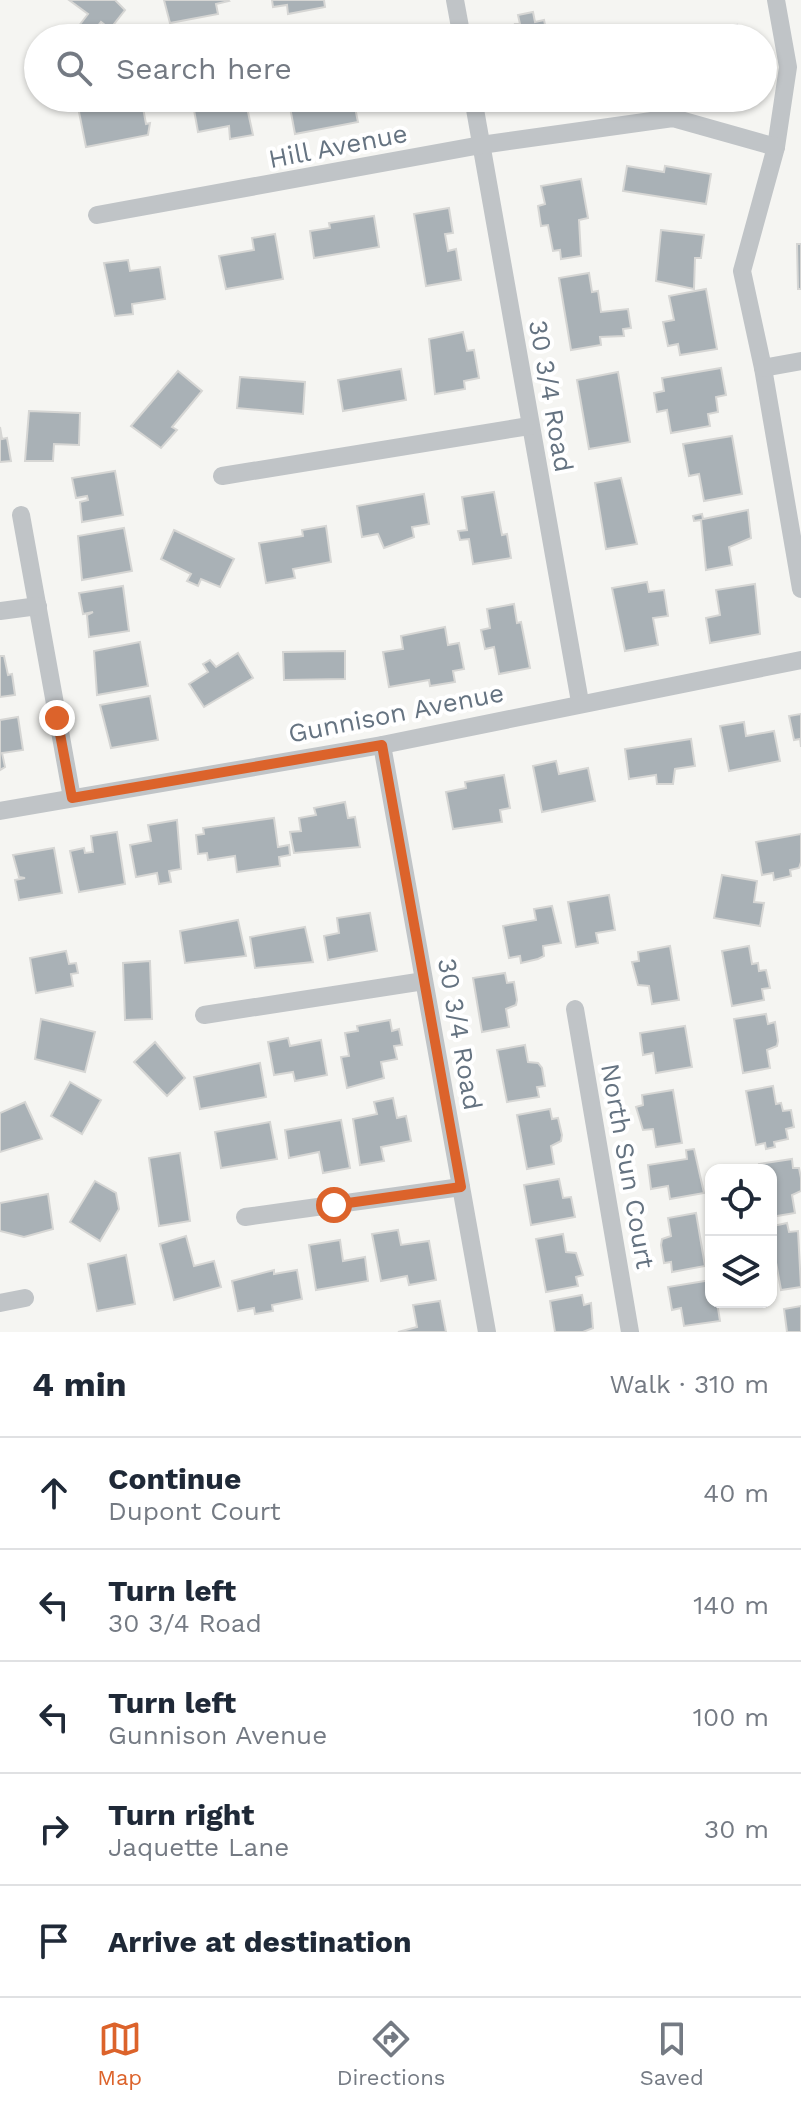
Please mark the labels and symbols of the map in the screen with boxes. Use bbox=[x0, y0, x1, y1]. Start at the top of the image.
street label: Hill Avenue bbox=[266, 118, 410, 174]
street label: 30 3/4 Road bbox=[523, 318, 579, 474]
street label: Gunnison Avenue bbox=[286, 677, 506, 749]
route end bbox=[39, 700, 75, 736]
street label: 30 3/4 Road bbox=[432, 956, 488, 1112]
street label: North Sun Court bbox=[595, 1061, 661, 1271]
route start bbox=[316, 1187, 352, 1223]

